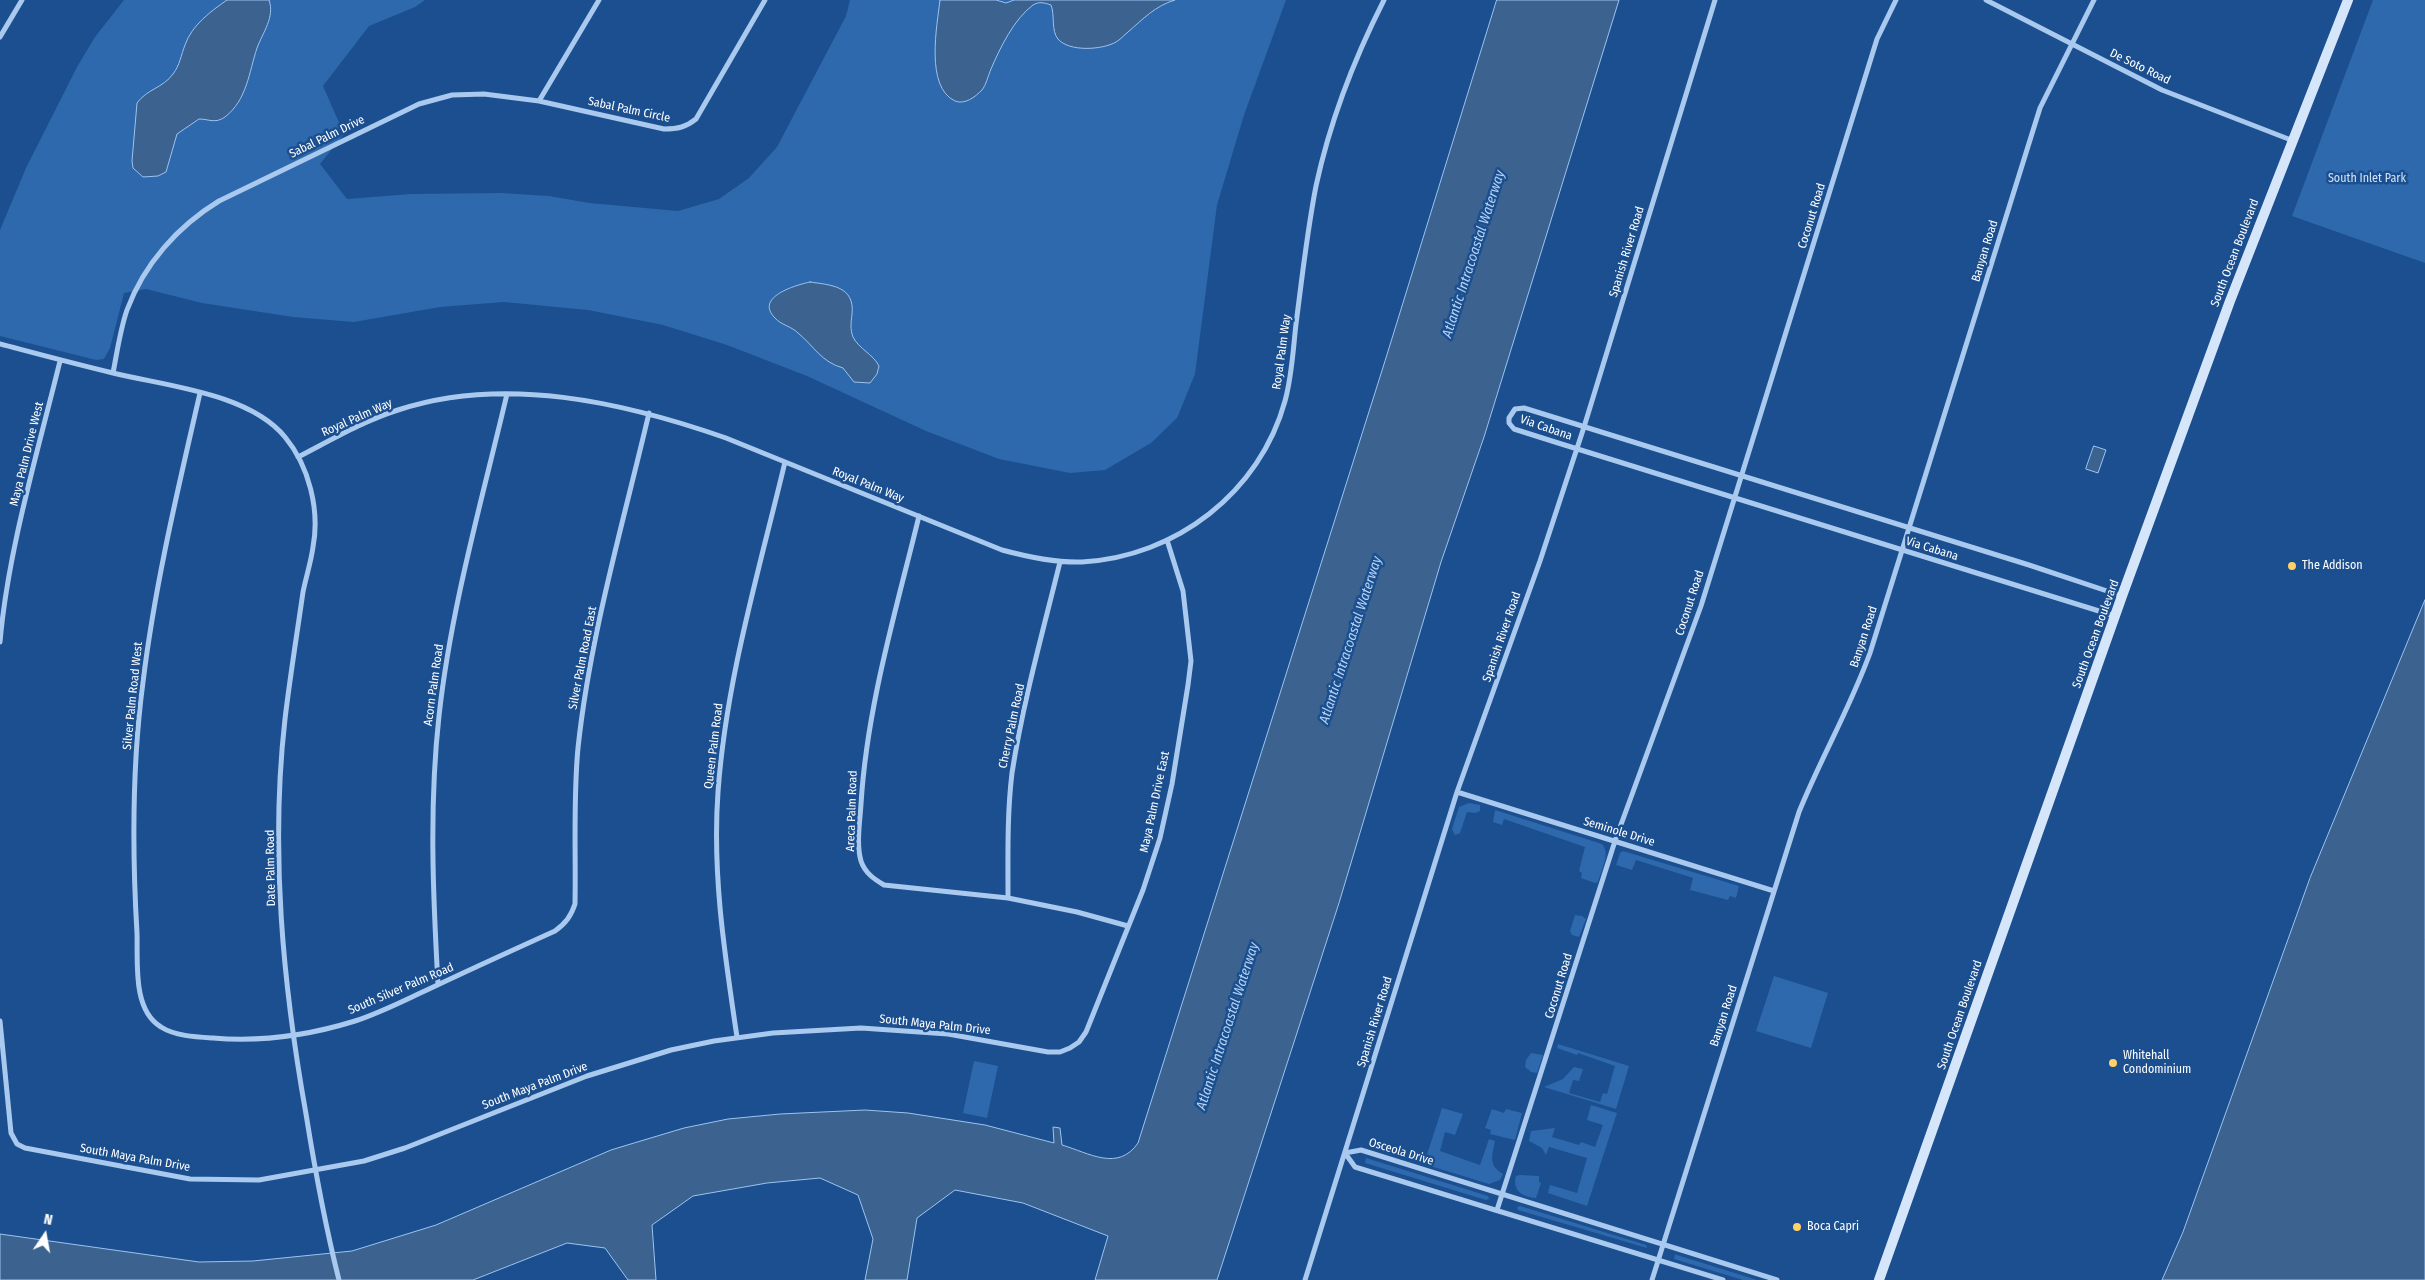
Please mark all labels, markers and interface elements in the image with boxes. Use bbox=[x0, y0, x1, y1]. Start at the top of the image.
street label: De Soto Road bbox=[2107, 46, 2173, 88]
street label: Sabal Palm Circle bbox=[587, 94, 671, 126]
street label: Sabal Palm Drive bbox=[287, 113, 367, 161]
water label: Atlantic Intracoastal Waterway bbox=[1439, 168, 1509, 340]
park label: South Inlet Park bbox=[2328, 172, 2406, 186]
street label: Coconut Road bbox=[1795, 182, 1829, 250]
street label: South Ocean Boulevard bbox=[2208, 197, 2262, 309]
street label: Spanish River Road bbox=[1606, 205, 1648, 299]
street label: Banyan Road bbox=[1969, 218, 2001, 284]
street label: Royal Palm Way bbox=[1270, 313, 1294, 391]
street label: Royal Palm Way bbox=[319, 396, 395, 440]
street label: Maya Palm Drive West bbox=[7, 400, 47, 508]
street label: Via Cabana bbox=[1518, 412, 1574, 444]
street label: Royal Palm Way bbox=[830, 464, 906, 506]
street label: Via Cabana bbox=[1904, 534, 1960, 564]
water label: Atlantic Intracoastal Waterway bbox=[1316, 554, 1386, 726]
place label: The Addison bbox=[2302, 559, 2363, 573]
marker: The Addison bbox=[2286, 560, 2298, 572]
street label: Coconut Road bbox=[1673, 569, 1707, 637]
street label: South Ocean Boulevard bbox=[2070, 578, 2122, 690]
street label: Spanish River Road bbox=[1480, 590, 1524, 684]
street label: Banyan Road bbox=[1847, 604, 1881, 670]
street label: Silver Palm Road East bbox=[566, 605, 600, 711]
street label: Silver Palm Road West bbox=[120, 641, 146, 751]
street label: Acorn Palm Road bbox=[421, 643, 447, 727]
street label: Cherry Palm Road bbox=[996, 682, 1028, 770]
street label: Queen Palm Road bbox=[702, 702, 726, 790]
street label: Maya Palm Drive East bbox=[1137, 750, 1173, 854]
street label: Areca Palm Road bbox=[843, 770, 861, 852]
street label: Seminole Drive bbox=[1581, 814, 1657, 850]
street label: Date Palm Road bbox=[263, 830, 279, 906]
water label: Atlantic Intracoastal Waterway bbox=[1193, 940, 1263, 1112]
street label: Coconut Road bbox=[1542, 952, 1576, 1020]
street label: South Ocean Boulevard bbox=[1935, 959, 1985, 1071]
street label: South Silver Palm Road bbox=[346, 960, 456, 1018]
street label: Spanish River Road bbox=[1354, 975, 1396, 1069]
street label: Banyan Road bbox=[1707, 983, 1741, 1049]
street label: South Maya Palm Drive bbox=[879, 1012, 991, 1038]
place label: Whitehall Condominium bbox=[2123, 1049, 2191, 1077]
marker: Whitehall Condominium bbox=[2107, 1057, 2119, 1069]
street label: South Maya Palm Drive bbox=[480, 1059, 590, 1113]
street label: Osceola Drive bbox=[1367, 1135, 1435, 1169]
street label: South Maya Palm Drive bbox=[79, 1141, 191, 1175]
north arrow bbox=[20, 1210, 70, 1260]
text: N bbox=[42, 1211, 54, 1229]
place label: Boca Capri bbox=[1807, 1220, 1859, 1234]
marker: Boca Capri bbox=[1791, 1221, 1803, 1233]

